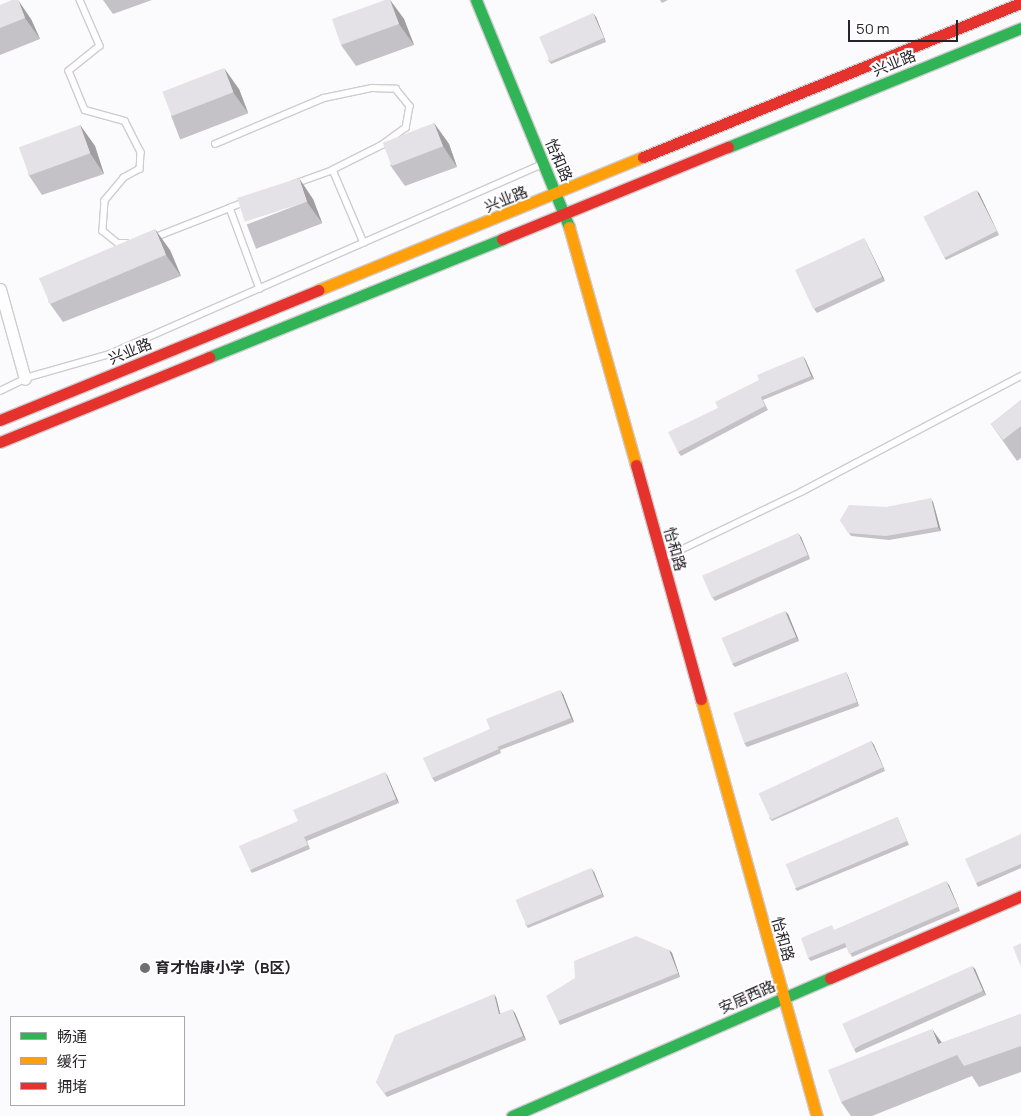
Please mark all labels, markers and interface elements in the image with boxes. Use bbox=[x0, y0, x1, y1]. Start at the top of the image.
scale bar bbox=[851, 10, 961, 42]
text: 50 m bbox=[856, 18, 890, 39]
street label: 兴业路 bbox=[870, 46, 918, 80]
street label: 怡和路 bbox=[542, 136, 576, 184]
street label: 兴业路 bbox=[482, 182, 530, 216]
street label: 兴业路 bbox=[106, 334, 154, 368]
street label: 怡和路 bbox=[660, 525, 690, 573]
street label: 怡和路 bbox=[768, 915, 798, 963]
place label: 育才怡康小学（B区） bbox=[155, 959, 299, 977]
marker: 育才怡康小学（B区） bbox=[139, 962, 151, 974]
street label: 安居西路 bbox=[716, 977, 778, 1017]
legend bbox=[10, 1016, 185, 1106]
text: 畅通 bbox=[57, 1026, 87, 1047]
text: 缓行 bbox=[57, 1051, 87, 1072]
text: 拥堵 bbox=[57, 1076, 87, 1097]

